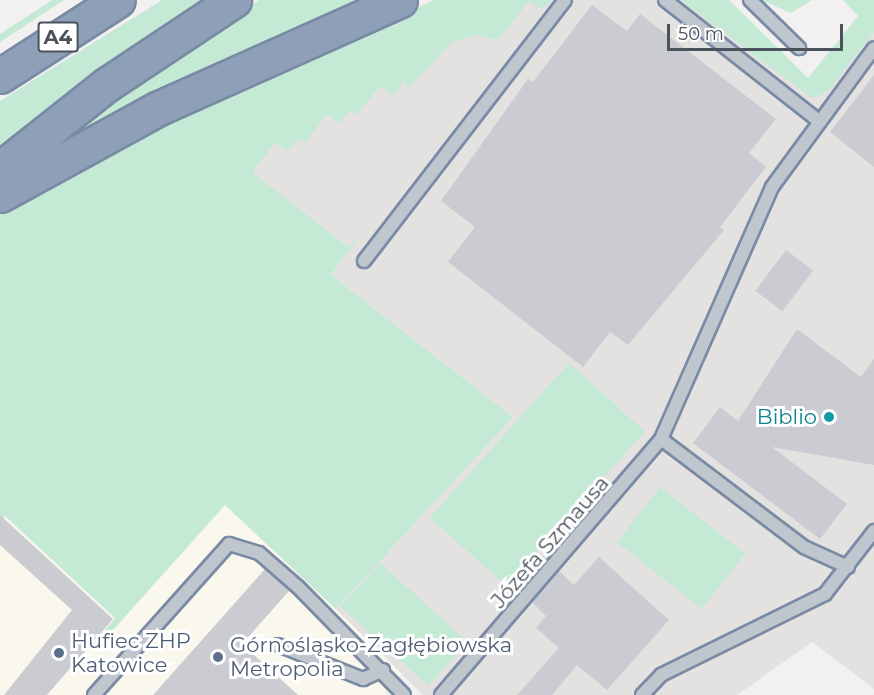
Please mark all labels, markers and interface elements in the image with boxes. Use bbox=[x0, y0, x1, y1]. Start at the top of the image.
scale bar bbox=[670, 12, 846, 50]
road number: A4 bbox=[37, 20, 79, 54]
text: 50 m bbox=[678, 23, 724, 45]
place label: Biblio bbox=[757, 404, 817, 430]
marker: Biblio bbox=[822, 410, 836, 424]
street label: Józefa Szmausa bbox=[486, 471, 614, 613]
place label: Hufiec ZHP Katowice bbox=[71, 628, 191, 678]
place label: Górnośląsko-Zagłębiowska Metropolia bbox=[230, 632, 512, 682]
marker: Hufiec ZHP Katowice bbox=[52, 646, 66, 660]
marker: Górnośląsko-Zagłębiowska Metropolia bbox=[211, 650, 225, 664]

